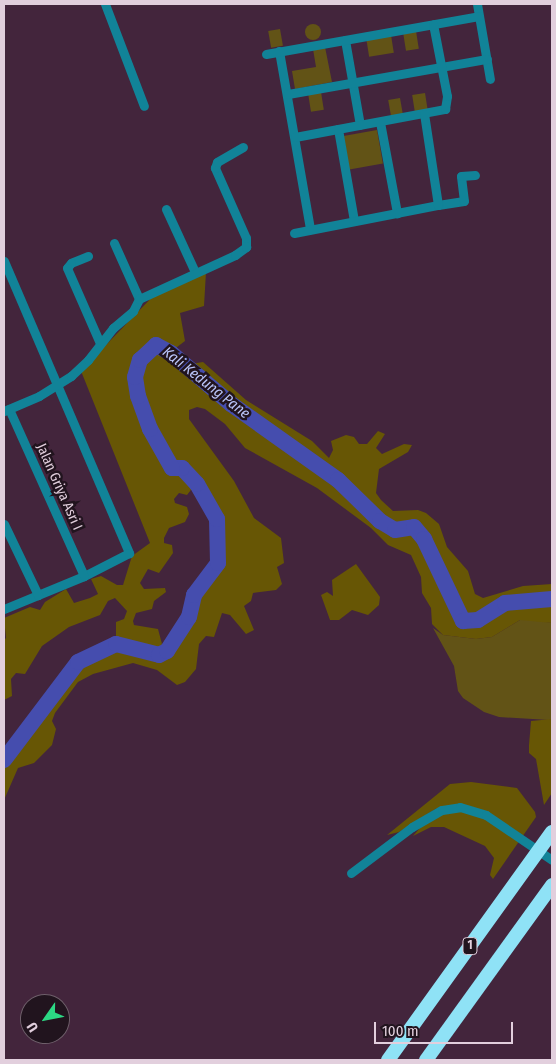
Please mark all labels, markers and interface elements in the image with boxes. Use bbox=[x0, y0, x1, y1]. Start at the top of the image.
water label: Kali Kedung Pane bbox=[159, 343, 253, 423]
street label: Jalan Griya Asri I bbox=[32, 441, 86, 533]
road number: 1 bbox=[461, 936, 479, 956]
north arrow bbox=[20, 994, 70, 1044]
scale bar bbox=[376, 1012, 515, 1044]
text: U bbox=[23, 1019, 42, 1035]
text: 100 m bbox=[382, 1022, 419, 1040]

